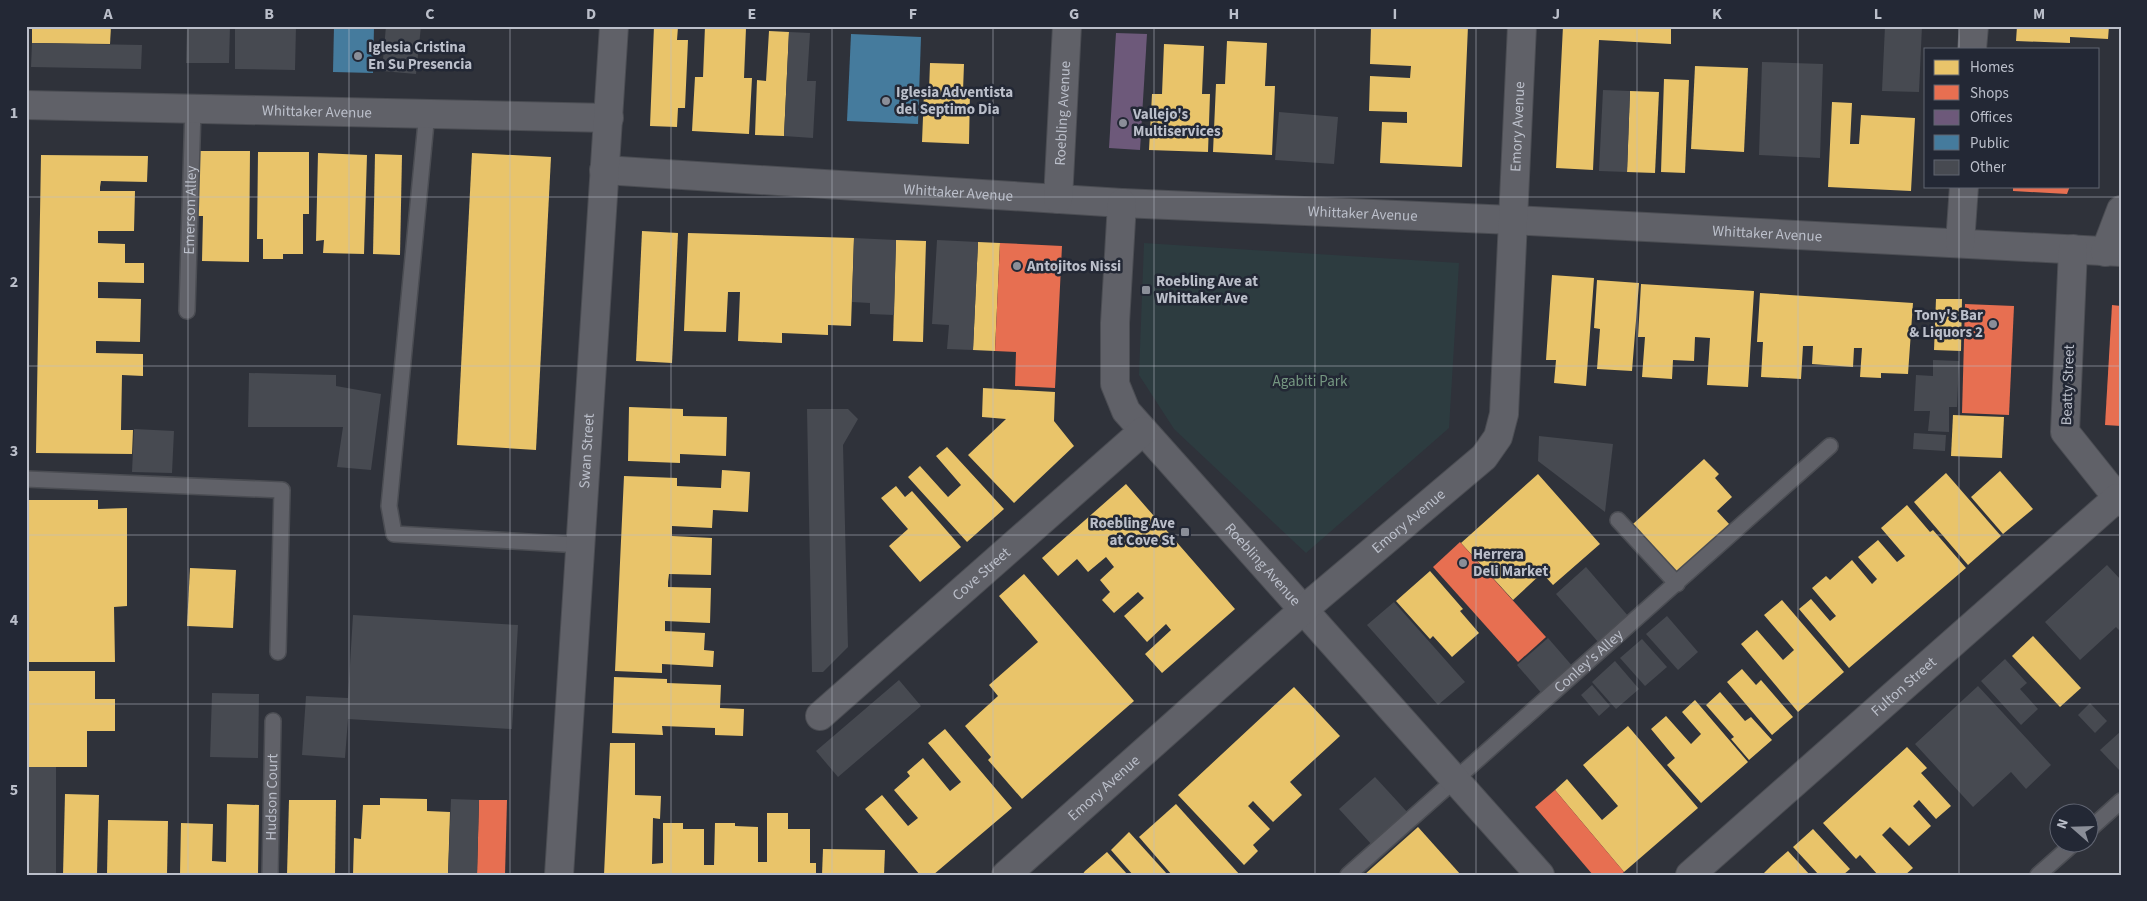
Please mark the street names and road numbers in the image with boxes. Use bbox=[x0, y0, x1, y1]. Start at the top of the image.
street label: Roebling Avenue bbox=[1049, 60, 1076, 166]
street label: Emory Avenue bbox=[1505, 81, 1530, 172]
street label: Whittaker Avenue bbox=[262, 100, 372, 123]
street label: Emerson Alley bbox=[178, 165, 202, 255]
street label: Whittaker Avenue bbox=[903, 179, 1014, 207]
street label: Whittaker Avenue bbox=[1307, 201, 1418, 226]
street label: Whittaker Avenue bbox=[1712, 220, 1823, 247]
street label: Beatty Street bbox=[2056, 344, 2080, 426]
street label: Swan Street bbox=[574, 413, 599, 489]
street label: Emory Avenue bbox=[1367, 484, 1450, 558]
street label: Roebling Avenue bbox=[1220, 518, 1306, 611]
street label: Cove Street bbox=[947, 542, 1015, 605]
street label: Conley's Alley bbox=[1549, 624, 1628, 697]
street label: Fulton Street bbox=[1866, 652, 1941, 721]
street label: Emory Avenue bbox=[1063, 750, 1144, 826]
street label: Hudson Court bbox=[260, 753, 283, 841]

